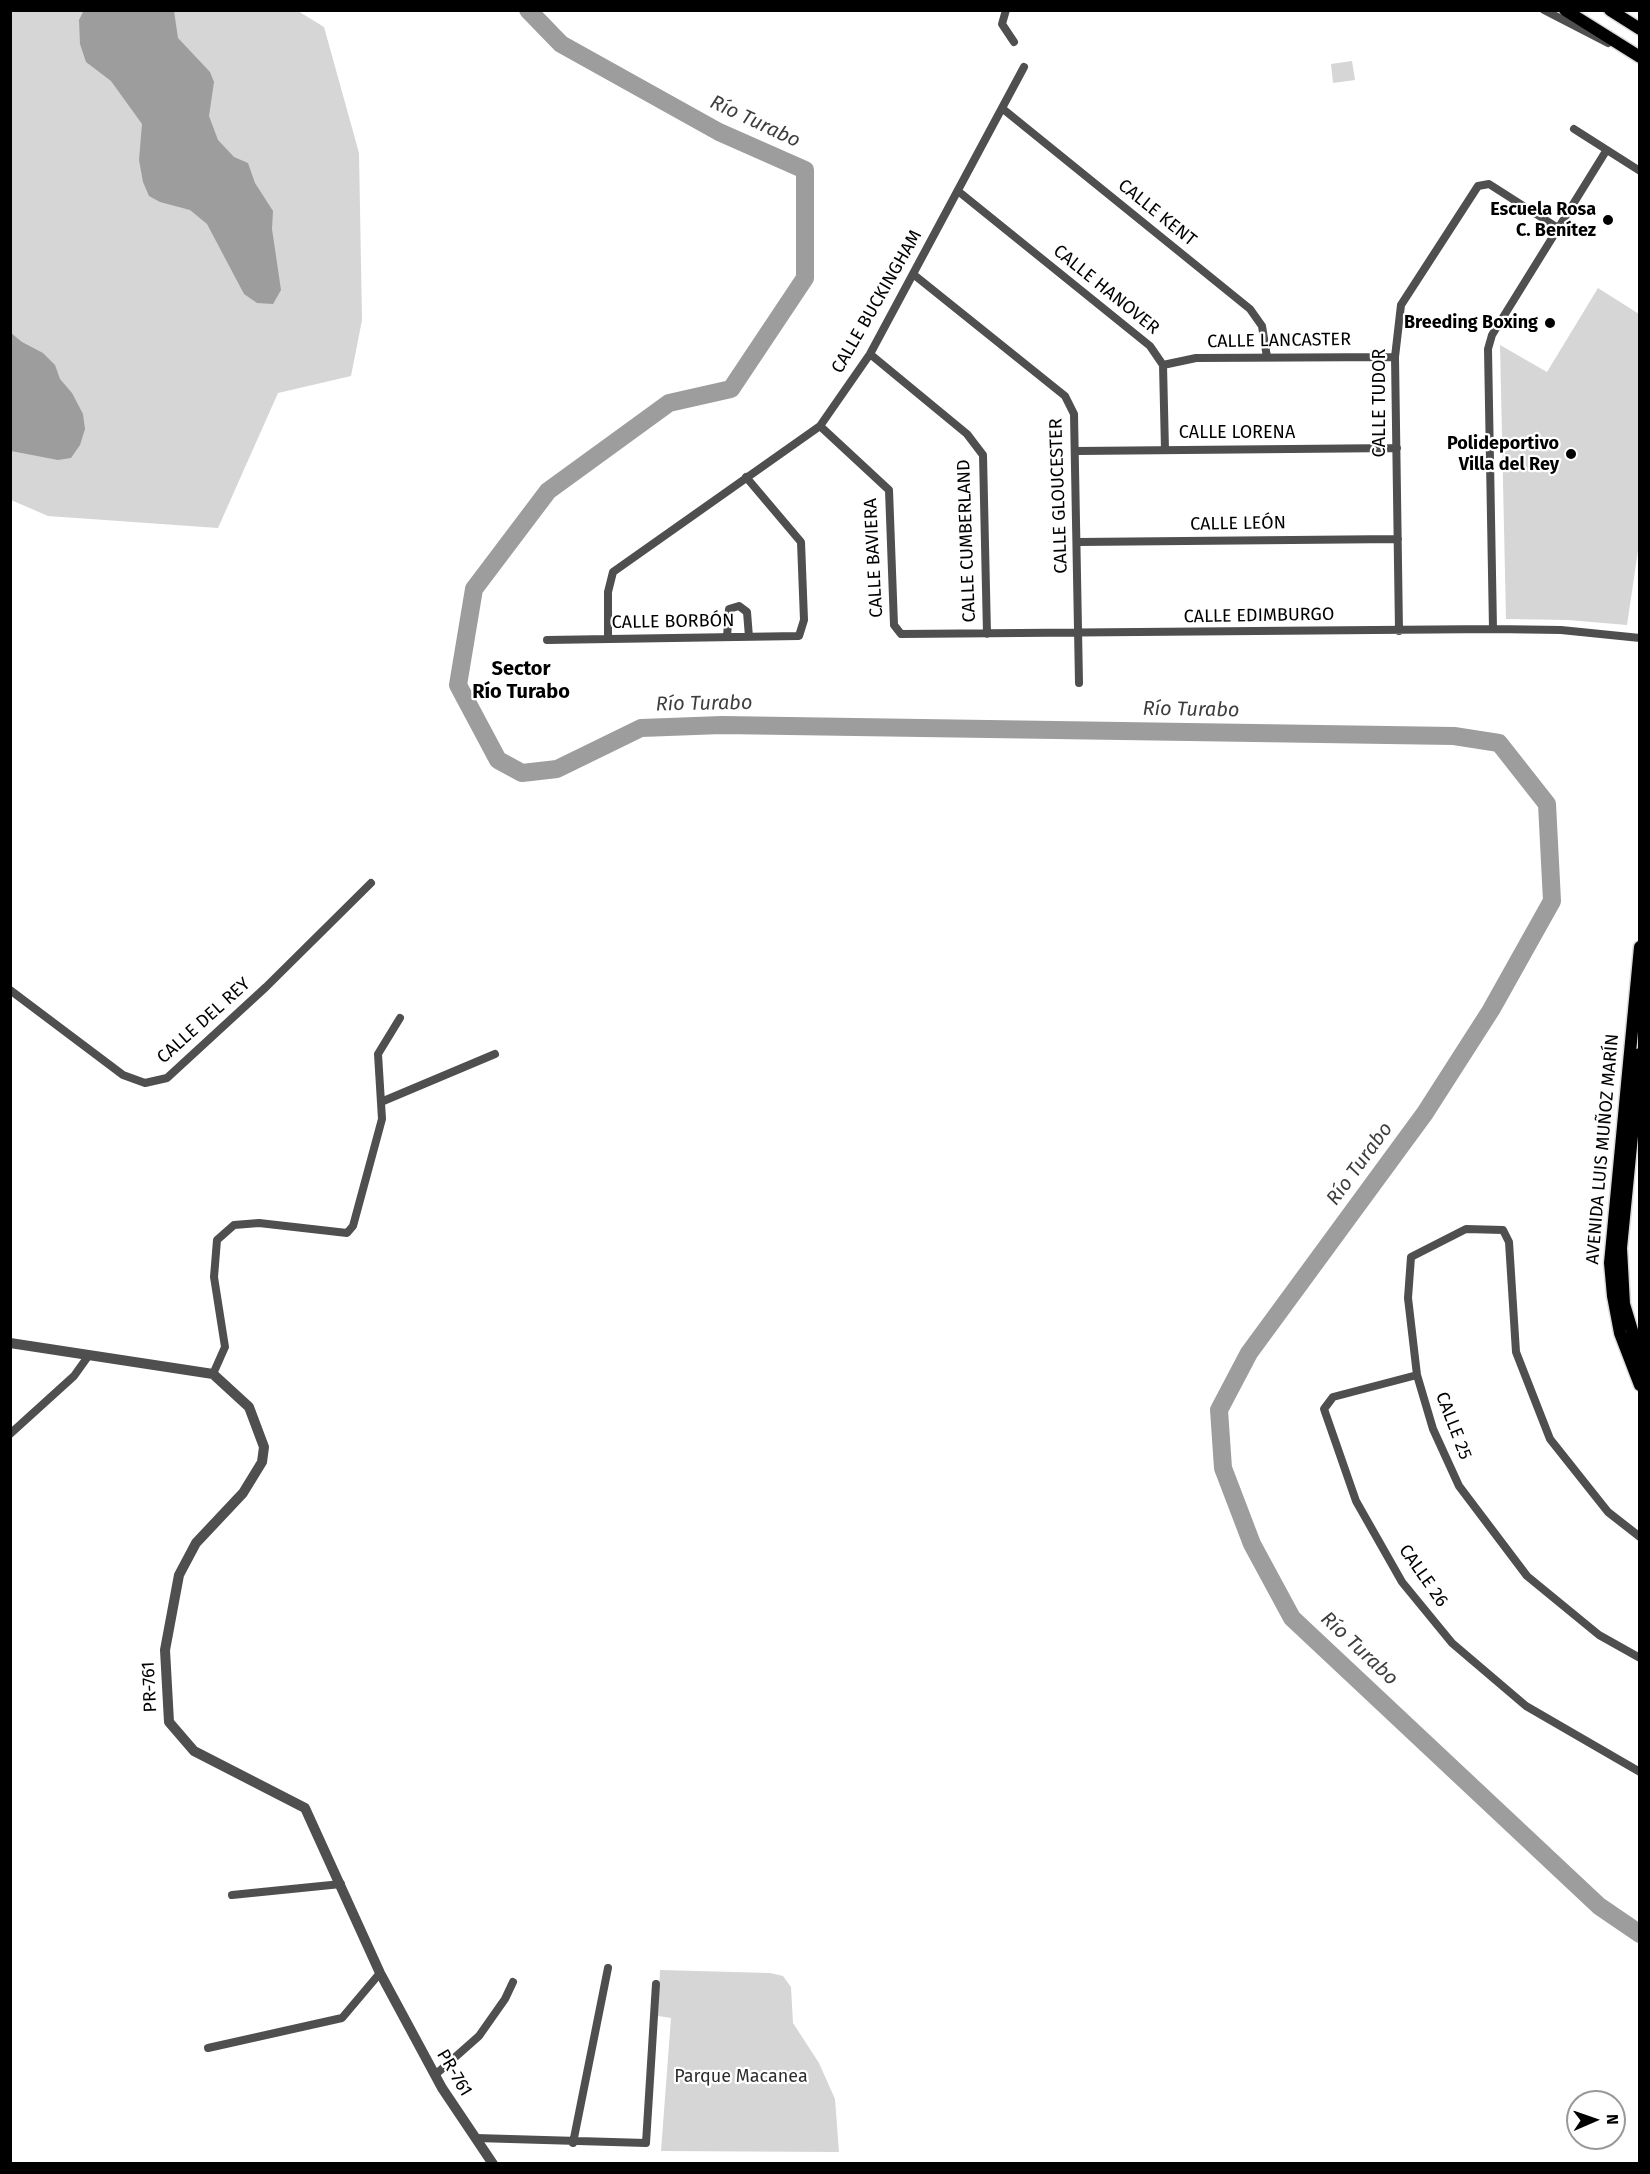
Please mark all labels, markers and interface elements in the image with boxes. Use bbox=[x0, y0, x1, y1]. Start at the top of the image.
water label: Río Turabo bbox=[706, 91, 804, 153]
street label: CALLE KENT bbox=[1113, 175, 1201, 251]
place label: Escuela Rosa C. Benítez bbox=[1490, 199, 1596, 242]
marker: Escuela Rosa C. Benítez bbox=[1601, 213, 1615, 227]
street label: CALLE BUCKINGHAM bbox=[827, 227, 927, 377]
street label: CALLE HANOVER bbox=[1049, 241, 1163, 339]
place label: Breeding Boxing bbox=[1404, 312, 1538, 334]
marker: Breeding Boxing bbox=[1543, 316, 1557, 330]
street label: CALLE LANCASTER bbox=[1207, 329, 1351, 353]
street label: CALLE TUDOR bbox=[1369, 349, 1391, 457]
street label: CALLE GLOUCESTER bbox=[1045, 418, 1073, 574]
street label: CALLE LORENA bbox=[1179, 422, 1295, 444]
place label: Polideportivo Villa del Rey bbox=[1447, 433, 1559, 476]
marker: Polideportivo Villa del Rey bbox=[1564, 447, 1578, 461]
street label: CALLE CUMBERLAND bbox=[953, 459, 981, 623]
street label: CALLE BAVIERA bbox=[860, 498, 888, 618]
street label: CALLE LEÓN bbox=[1190, 512, 1286, 536]
street label: CALLE EDIMBURGO bbox=[1183, 604, 1335, 628]
street label: CALLE BORBÓN bbox=[611, 610, 735, 634]
district label: Sector Río Turabo bbox=[472, 657, 570, 704]
water label: Río Turabo bbox=[655, 691, 753, 717]
water label: Río Turabo bbox=[1142, 697, 1240, 723]
street label: CALLE DEL REY bbox=[153, 973, 255, 1069]
street label: AVENIDA LUIS MUÑOZ MARÍN bbox=[1582, 1033, 1624, 1265]
water label: Río Turabo bbox=[1322, 1118, 1398, 1210]
street label: CALLE 25 bbox=[1430, 1389, 1476, 1463]
street label: CALLE 26 bbox=[1394, 1541, 1452, 1611]
water label: Río Turabo bbox=[1315, 1607, 1403, 1691]
street label: PR-761 bbox=[138, 1661, 162, 1713]
street label: PR-761 bbox=[432, 2046, 476, 2100]
park label: Parque Macanea bbox=[674, 2066, 808, 2088]
north arrow bbox=[1566, 2090, 1626, 2150]
text: N bbox=[1603, 2114, 1622, 2125]

